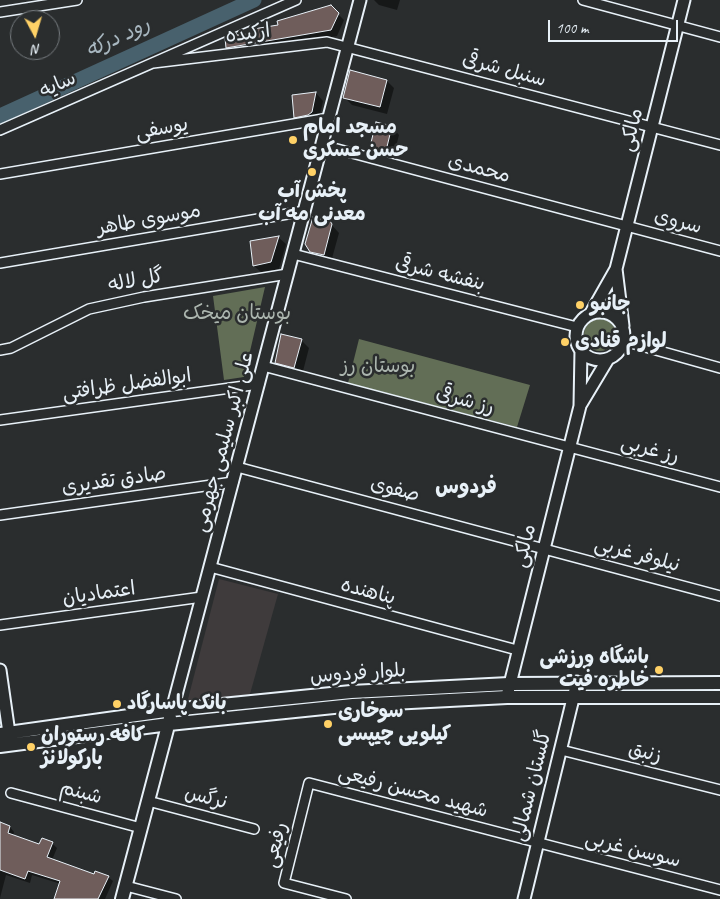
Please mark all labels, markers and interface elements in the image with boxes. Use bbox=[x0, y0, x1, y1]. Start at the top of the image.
north arrow bbox=[10, 10, 60, 60]
scale bar bbox=[550, 10, 680, 42]
water label: رود درکه bbox=[82, 12, 154, 64]
street label: ارکیده bbox=[224, 19, 272, 49]
text: 100 m bbox=[556, 19, 588, 38]
text: N bbox=[31, 41, 42, 58]
street label: سنبل شرقی bbox=[459, 47, 549, 93]
street label: سایه bbox=[36, 66, 80, 104]
street label: مالکی bbox=[615, 106, 649, 154]
street label: یوسفی bbox=[134, 113, 190, 145]
place label: مسجد امام حسن عسکری bbox=[303, 116, 408, 163]
marker: مسجد امام حسن عسکری bbox=[287, 134, 299, 146]
street label: محمدی bbox=[445, 149, 513, 189]
marker: پخش آب معدنی مه آب bbox=[306, 166, 318, 178]
place label: پخش آب معدنی مه آب bbox=[258, 180, 366, 227]
street label: موسوی طاهر bbox=[95, 199, 203, 241]
street label: سروی bbox=[652, 204, 704, 240]
street label: بنفشه شرقی bbox=[393, 251, 487, 297]
street label: گل لاله bbox=[106, 264, 166, 298]
place label: جانبو bbox=[590, 293, 630, 317]
marker: جانبو bbox=[574, 299, 586, 311]
park label: بوستان میخک bbox=[183, 302, 291, 326]
place label: لوازم قنادی bbox=[575, 330, 667, 354]
marker: لوازم قنادی bbox=[559, 336, 571, 348]
street label: علی اکبر سلیمی جهرمی bbox=[188, 349, 260, 535]
park label: بوستان رز bbox=[341, 355, 415, 379]
street label: ابوالفضل ظرافتی bbox=[61, 364, 193, 406]
street label: رز شرقی bbox=[433, 382, 497, 420]
street label: رز غربی bbox=[618, 431, 682, 469]
street label: صادق تقدیری bbox=[60, 462, 168, 500]
street label: صفوی bbox=[368, 472, 422, 508]
district label: فردوس bbox=[435, 474, 497, 500]
street label: مالکی bbox=[508, 522, 542, 570]
street label: نیلوفر غربی bbox=[592, 532, 682, 578]
street label: پناهنده bbox=[338, 573, 398, 611]
street label: اعتمادیان bbox=[61, 577, 137, 611]
place label: باشگاه ورزشی خاطره فیت bbox=[539, 646, 649, 693]
street label: بلوار فردوس bbox=[309, 659, 407, 689]
marker: باشگاه ورزشی خاطره فیت bbox=[653, 664, 665, 676]
place label: بانک پاسارگاد bbox=[127, 692, 226, 716]
marker: بانک پاسارگاد bbox=[111, 698, 123, 710]
place label: سوخاری كيلويی چيپسی bbox=[338, 700, 451, 747]
marker: سوخاری كيلويی چيپسی bbox=[322, 718, 334, 730]
place label: کافه رستوران بارکولانژ bbox=[41, 724, 145, 771]
street label: گلستان شمالی bbox=[507, 728, 557, 844]
street label: زنبق bbox=[626, 737, 664, 769]
marker: کافه رستوران بارکولانژ bbox=[25, 741, 37, 753]
street label: شهید محسن رفیعی bbox=[336, 761, 490, 823]
street label: شبنم bbox=[57, 776, 105, 810]
street label: نرگس bbox=[182, 781, 230, 815]
street label: رفیعی bbox=[259, 820, 293, 870]
street label: سوسن غربی bbox=[583, 827, 683, 873]

